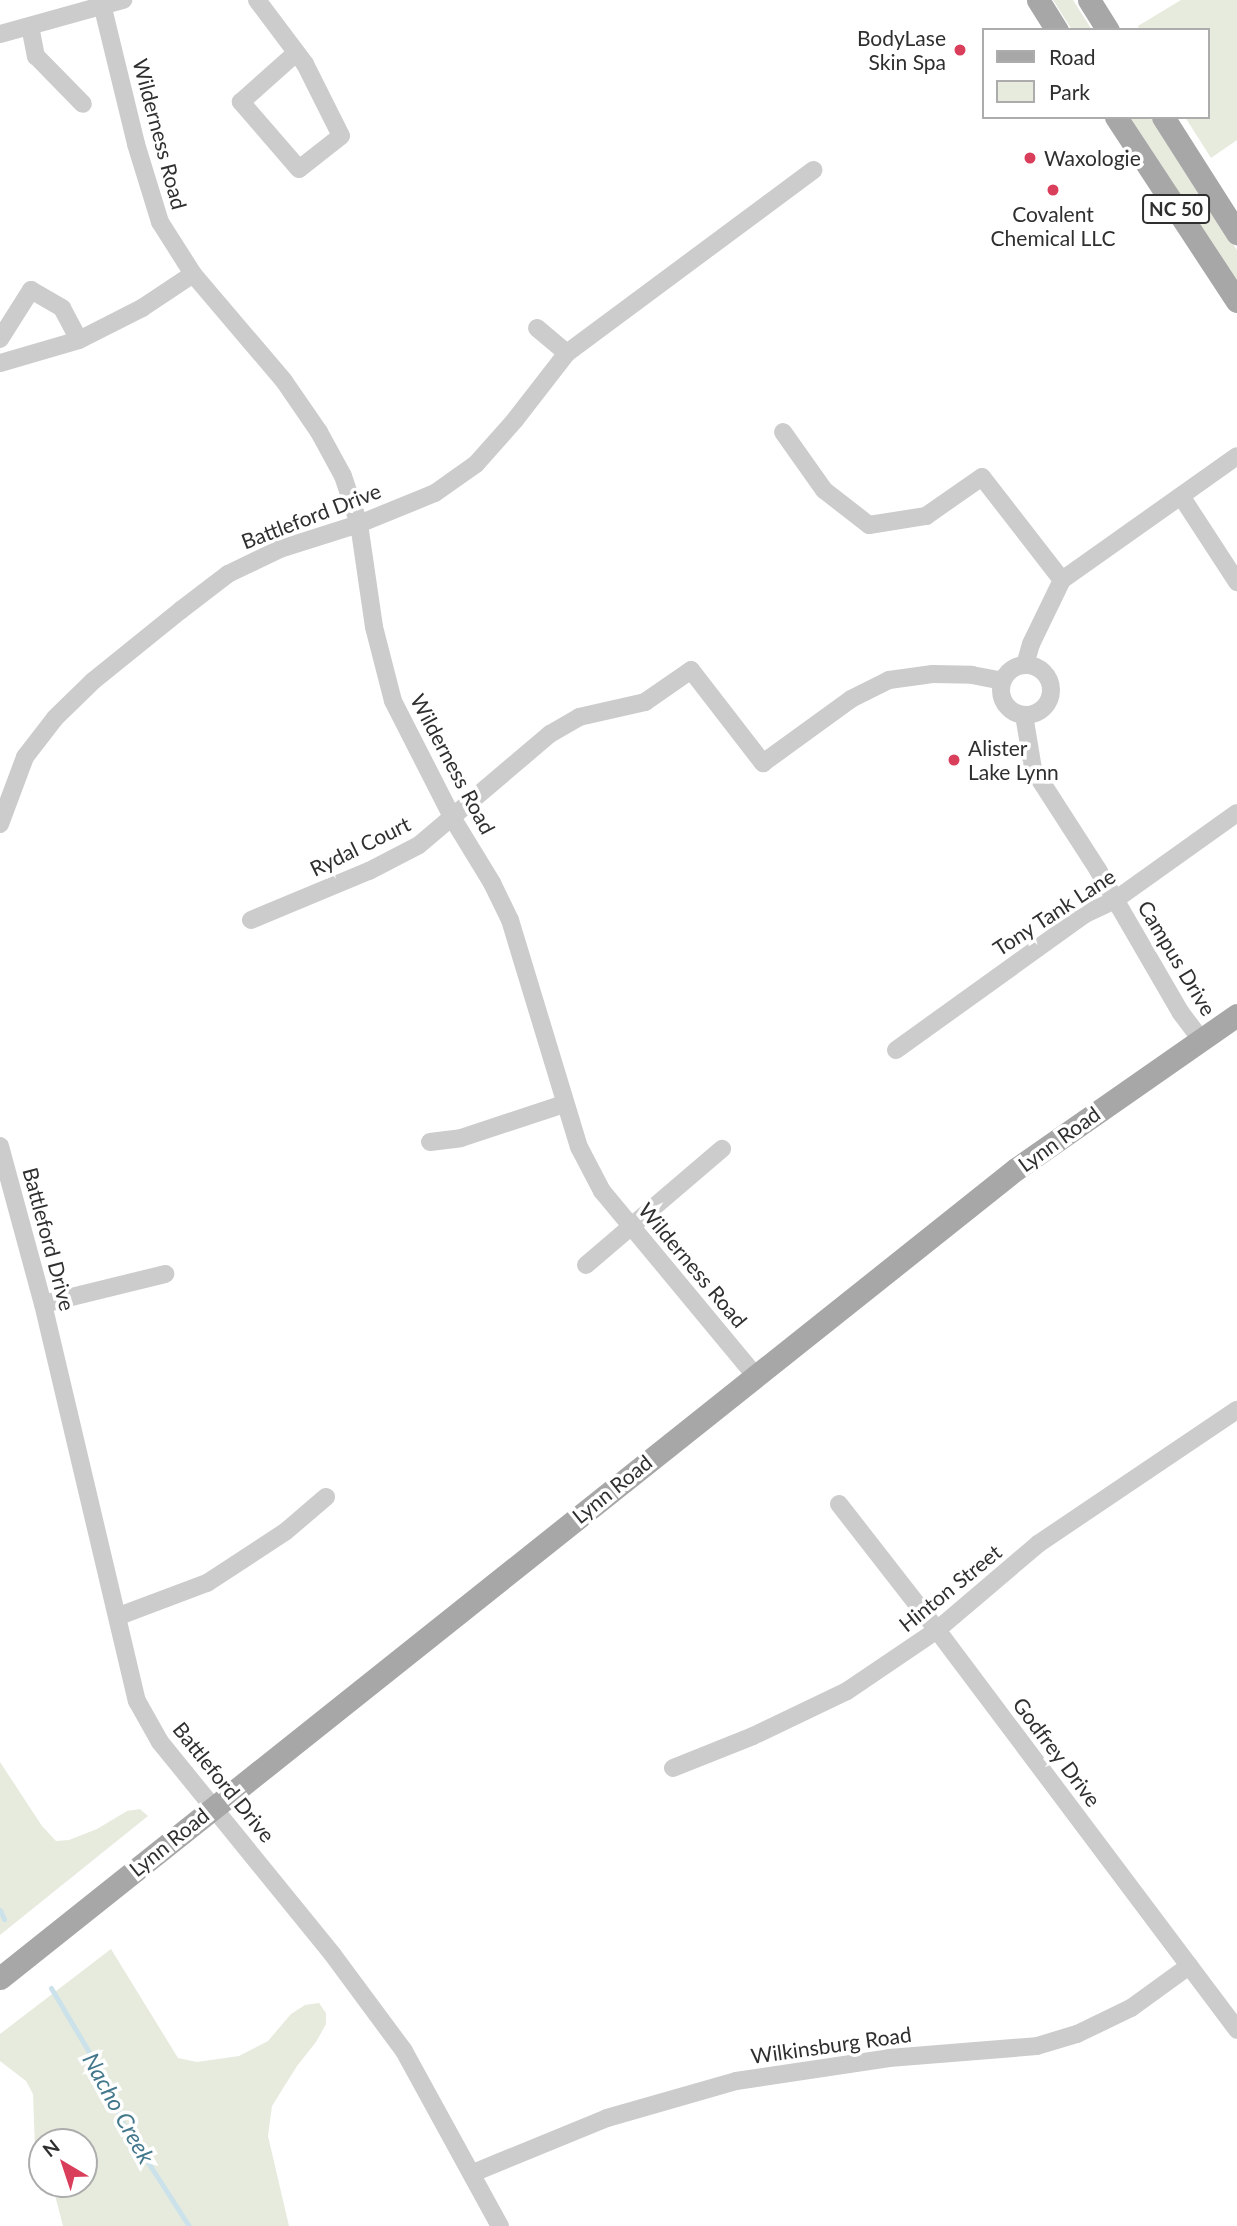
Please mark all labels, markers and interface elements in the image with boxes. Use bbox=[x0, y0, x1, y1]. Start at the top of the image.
place label: BodyLase Skin Spa bbox=[857, 25, 946, 75]
legend bbox=[982, 28, 1209, 119]
marker: BodyLase Skin Spa bbox=[952, 42, 968, 58]
text: Road bbox=[1049, 44, 1096, 69]
street label: Wilderness Road bbox=[128, 56, 192, 212]
text: Park bbox=[1049, 79, 1090, 104]
place label: Waxologie bbox=[1044, 145, 1141, 171]
marker: Waxologie bbox=[1022, 150, 1038, 166]
marker: Covalent Chemical LLC bbox=[1045, 182, 1061, 198]
road number: NC 50 bbox=[1141, 194, 1211, 224]
place label: Covalent Chemical LLC bbox=[991, 201, 1115, 251]
street label: Battleford Drive bbox=[238, 478, 384, 554]
street label: Wilderness Road bbox=[405, 690, 501, 838]
place label: Alister Lake Lynn bbox=[968, 735, 1059, 785]
marker: Alister Lake Lynn bbox=[946, 752, 962, 768]
street label: Rydal Court bbox=[306, 811, 414, 881]
street label: Tony Tank Lane bbox=[988, 863, 1120, 961]
street label: Campus Drive bbox=[1133, 896, 1221, 1020]
street label: Lynn Road bbox=[1013, 1101, 1105, 1177]
street label: Battleford Drive bbox=[18, 1165, 80, 1313]
street label: Wilderness Road bbox=[633, 1197, 753, 1333]
street label: Lynn Road bbox=[567, 1449, 657, 1529]
street label: Hinton Street bbox=[894, 1539, 1006, 1637]
street label: Godfrey Drive bbox=[1008, 1692, 1106, 1812]
street label: Battleford Drive bbox=[168, 1717, 280, 1847]
street label: Lynn Road bbox=[124, 1802, 214, 1882]
street label: Wilkinsburg Road bbox=[749, 2021, 913, 2069]
water label: Nacho Creek bbox=[77, 2048, 161, 2168]
north arrow bbox=[28, 2128, 98, 2198]
text: N bbox=[38, 2134, 64, 2161]

